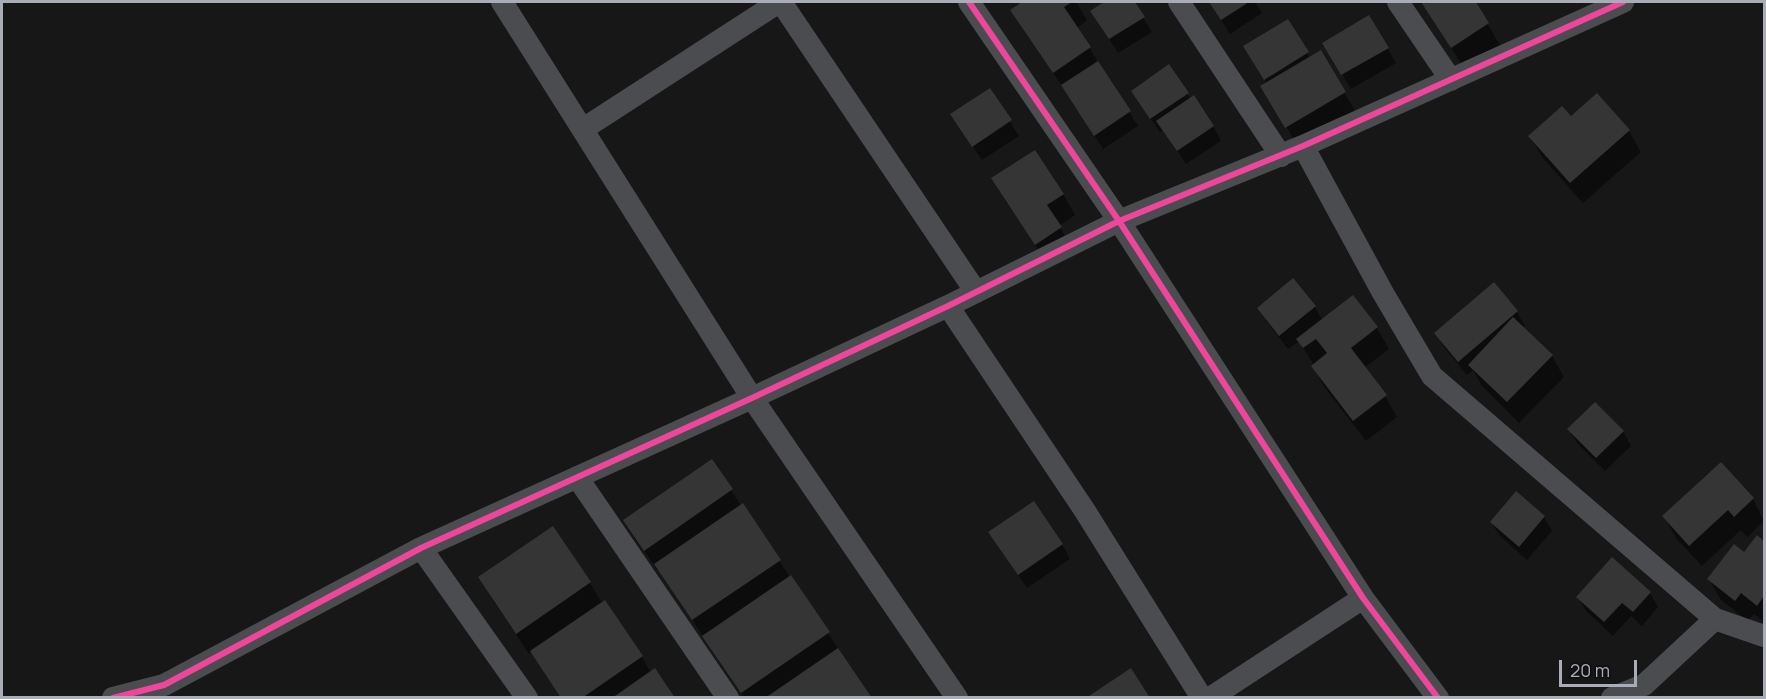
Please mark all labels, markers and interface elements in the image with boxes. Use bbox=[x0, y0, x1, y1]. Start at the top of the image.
scale bar bbox=[1562, 648, 1640, 686]
text: 20 m bbox=[1570, 658, 1610, 682]

